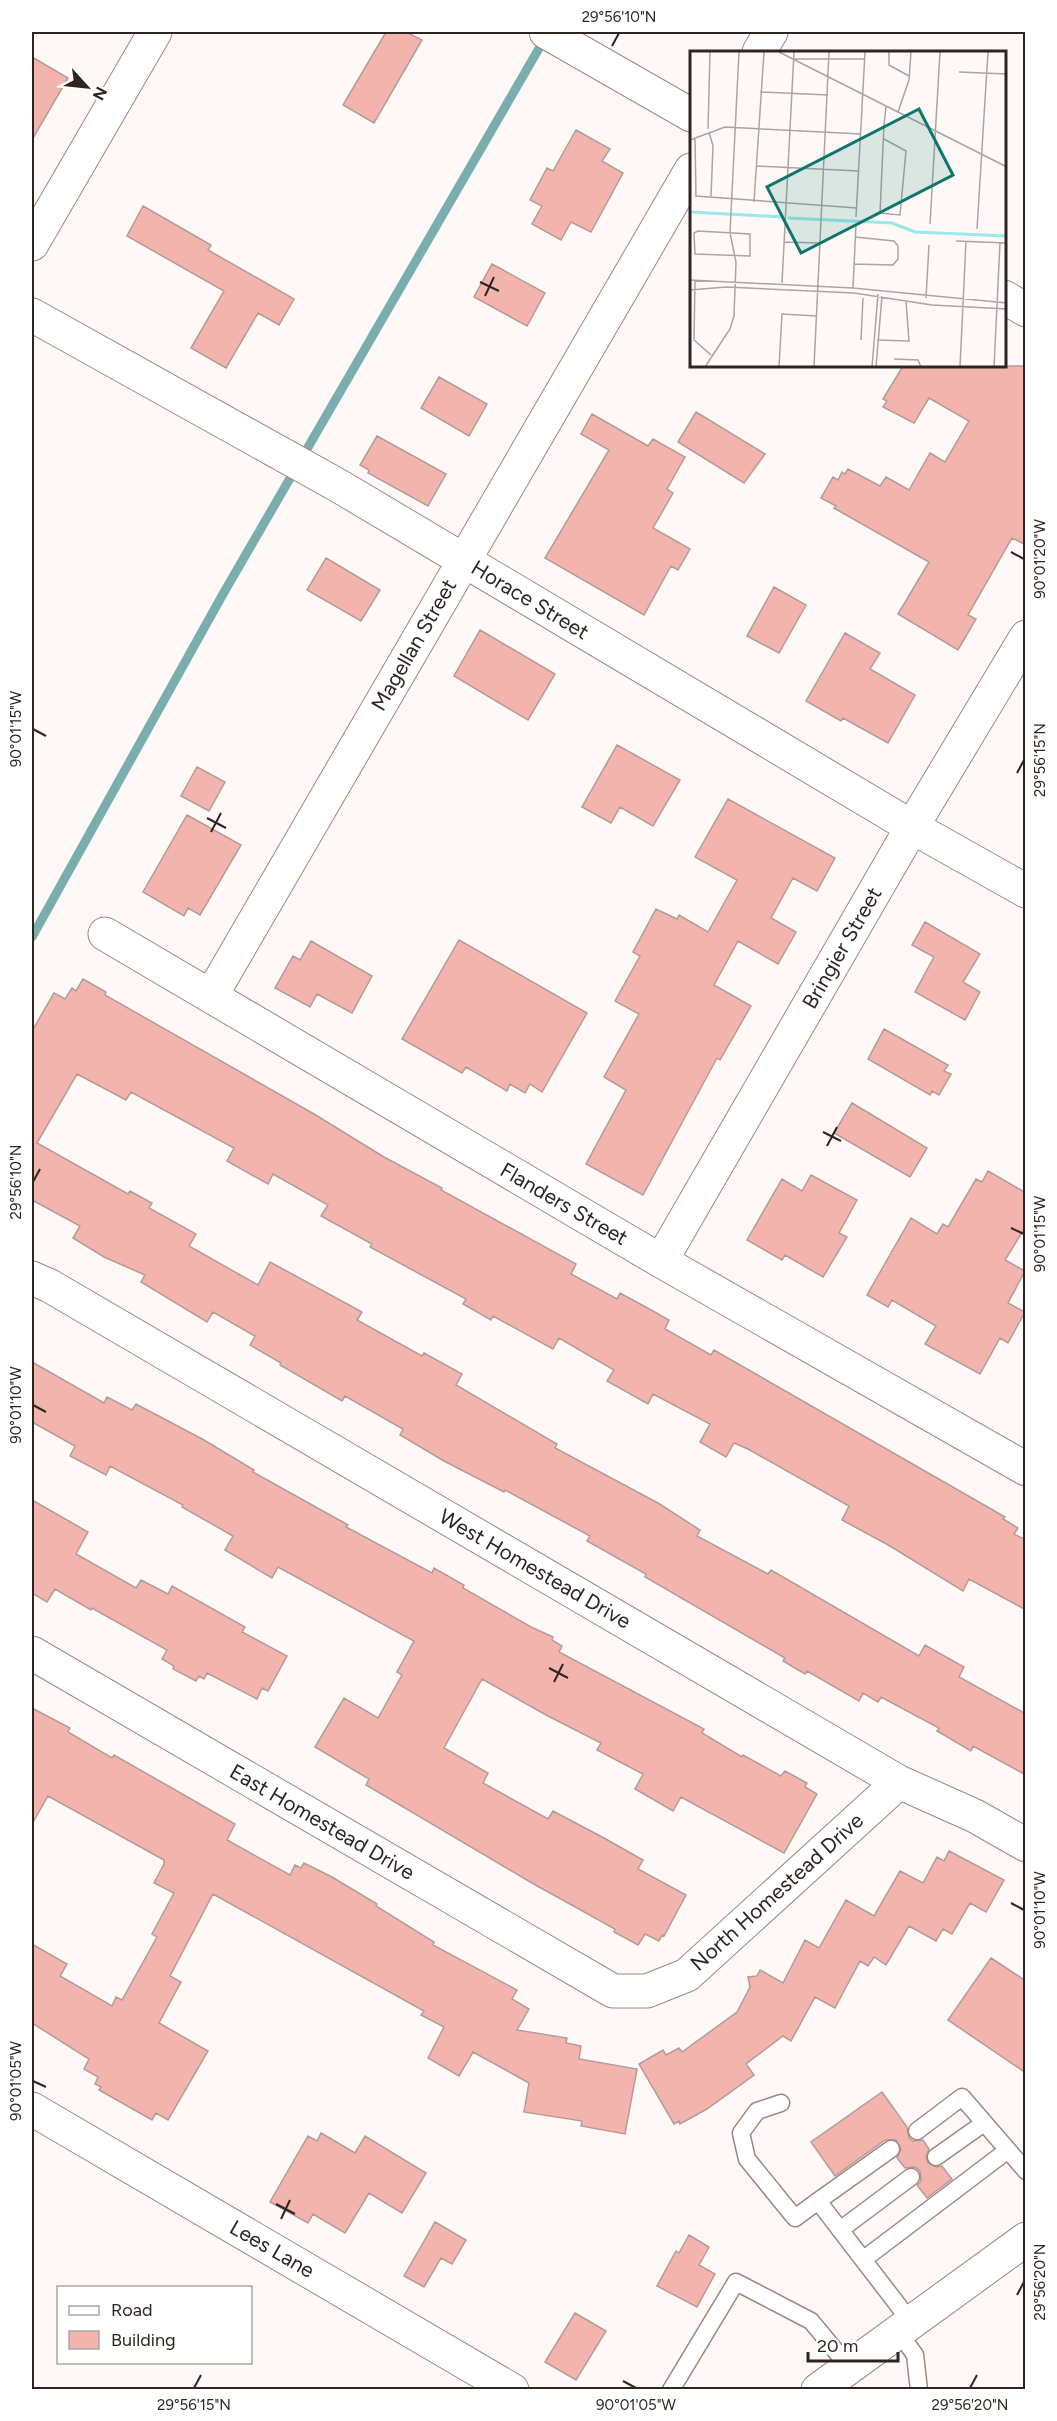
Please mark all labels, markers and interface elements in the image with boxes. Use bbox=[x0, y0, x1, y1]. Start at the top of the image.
text: 29°56'10"N bbox=[582, 8, 656, 26]
inset map bbox=[690, 51, 1006, 368]
north arrow bbox=[57, 57, 117, 117]
text: N bbox=[89, 84, 111, 103]
text: 90°01'20"W bbox=[1031, 519, 1049, 599]
street label: Horace Street bbox=[467, 555, 594, 644]
street label: Magellan Street bbox=[366, 574, 461, 715]
text: 90°01'15"W bbox=[7, 690, 25, 767]
text: 29°56'15"N bbox=[1031, 723, 1049, 797]
street label: Bringier Street bbox=[797, 882, 886, 1013]
text: 29°56'10"N bbox=[7, 1145, 25, 1219]
street label: Flanders Street bbox=[496, 1157, 633, 1250]
text: 90°01'15"W bbox=[1031, 1195, 1049, 1272]
text: 90°01'10"W bbox=[7, 1366, 25, 1444]
street label: West Homestead Drive bbox=[435, 1504, 635, 1634]
street label: East Homestead Drive bbox=[225, 1758, 419, 1885]
street label: North Homestead Drive bbox=[685, 1808, 868, 1976]
text: 90°01'10"W bbox=[1031, 1871, 1049, 1949]
text: 90°01'05"W bbox=[7, 2040, 25, 2121]
street label: Lees Lane bbox=[225, 2214, 319, 2283]
text: 29°56'20"N bbox=[1031, 2244, 1049, 2320]
legend bbox=[57, 2286, 252, 2364]
text: Road bbox=[111, 2299, 152, 2321]
scale bar bbox=[808, 2325, 898, 2363]
text: Building bbox=[111, 2329, 176, 2351]
text: 20 m bbox=[817, 2335, 858, 2357]
text: 29°56'15"N bbox=[157, 2396, 231, 2414]
text: 90°01'05"W bbox=[596, 2396, 677, 2414]
text: 29°56'20"N bbox=[932, 2396, 1008, 2414]

